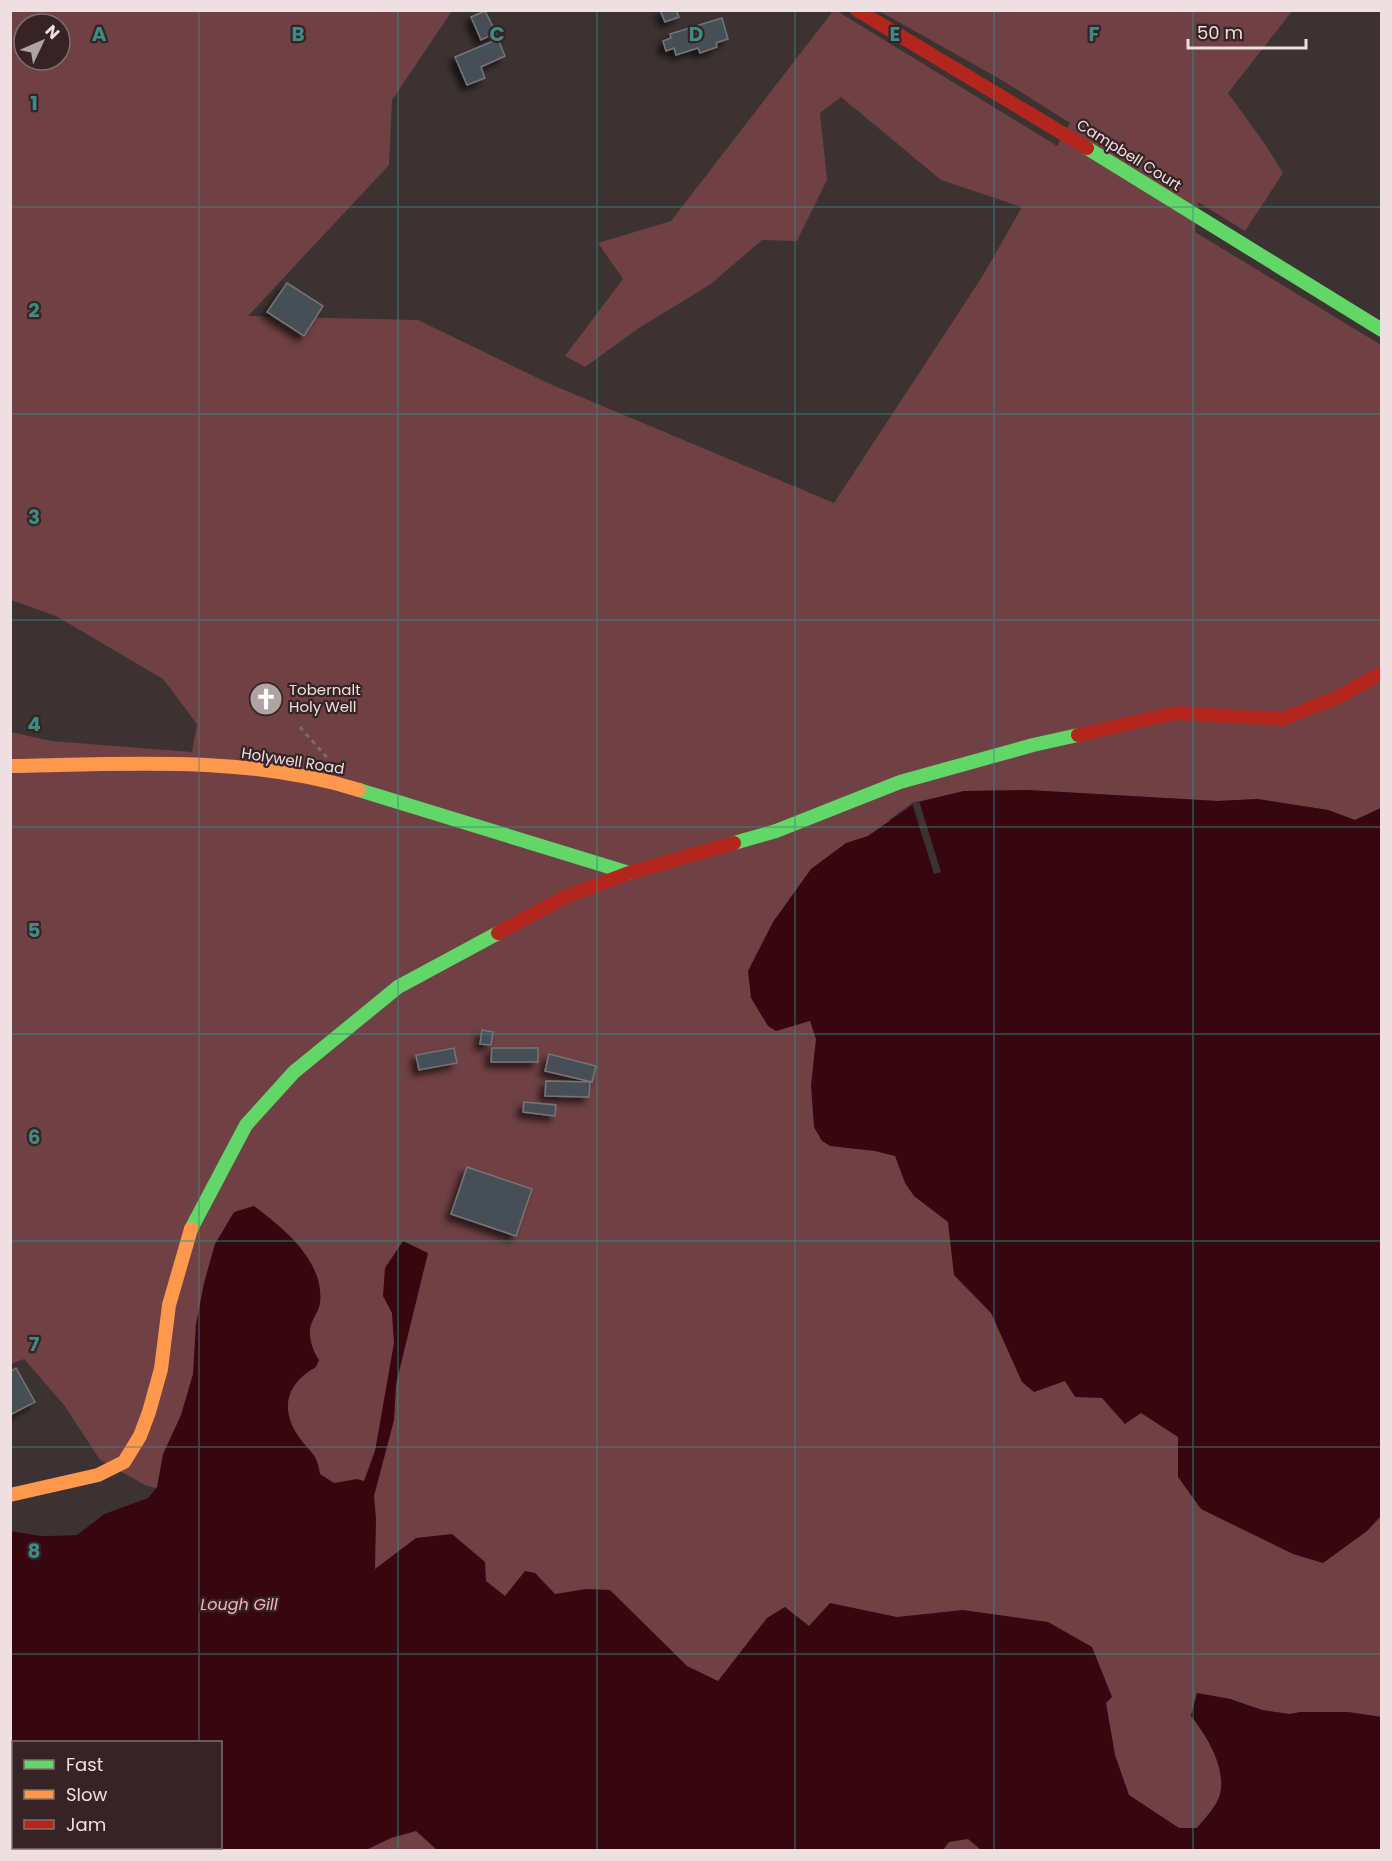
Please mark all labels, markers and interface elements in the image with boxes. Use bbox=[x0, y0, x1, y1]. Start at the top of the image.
north arrow bbox=[12, 12, 72, 72]
scale bar bbox=[1188, 12, 1306, 50]
text: N bbox=[40, 20, 65, 44]
text: A bbox=[92, 20, 107, 48]
text: B bbox=[291, 20, 305, 48]
text: C bbox=[489, 20, 505, 48]
text: D bbox=[689, 20, 703, 48]
text: E bbox=[890, 20, 900, 48]
text: F bbox=[1089, 20, 1100, 48]
text: 50 m bbox=[1197, 20, 1243, 45]
text: 1 bbox=[30, 89, 38, 117]
street label: Campbell Court bbox=[1073, 114, 1186, 195]
text: 2 bbox=[28, 296, 40, 324]
text: 3 bbox=[28, 503, 40, 531]
place label: Tobernalt Holy Well bbox=[289, 679, 361, 717]
church icon: Tobernalt Holy Well bbox=[248, 681, 284, 717]
text: 4 bbox=[27, 710, 41, 738]
street label: Holywell Road bbox=[240, 742, 346, 779]
text: 5 bbox=[28, 916, 41, 944]
text: 6 bbox=[28, 1123, 40, 1151]
text: 7 bbox=[29, 1330, 40, 1358]
text: 8 bbox=[28, 1537, 40, 1565]
water label: Lough Gill bbox=[200, 1593, 278, 1616]
legend bbox=[12, 1741, 222, 1849]
text: Fast bbox=[66, 1752, 103, 1777]
text: Slow bbox=[66, 1782, 108, 1807]
text: Jam bbox=[66, 1812, 106, 1837]

